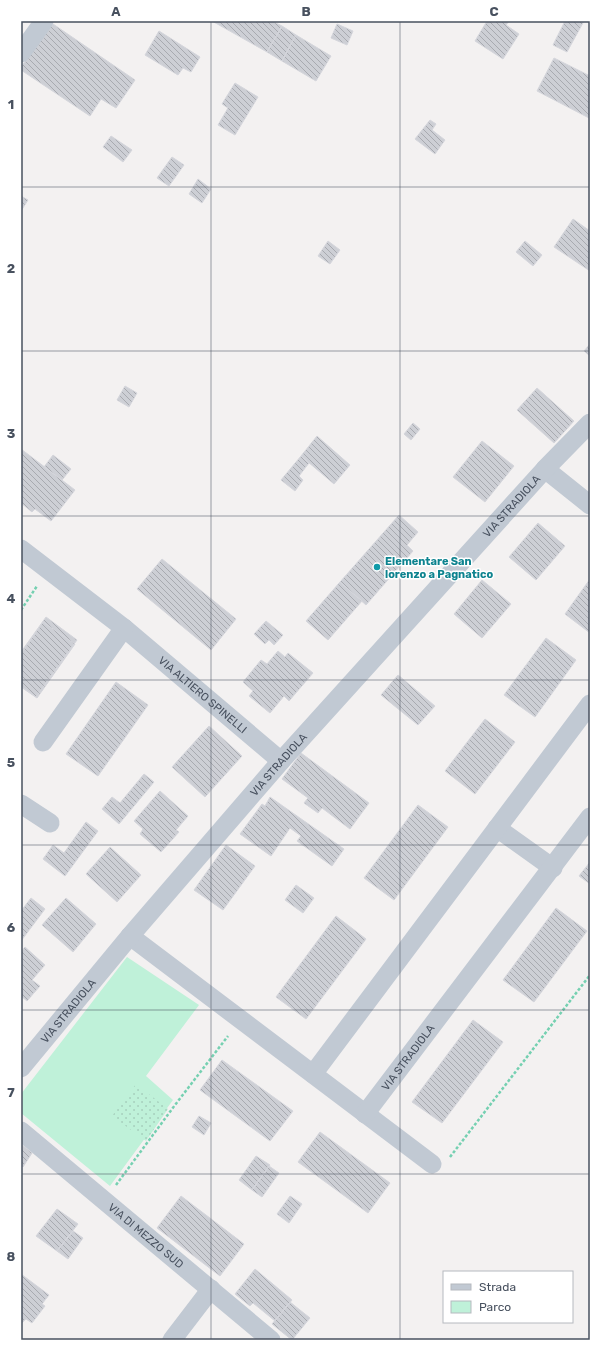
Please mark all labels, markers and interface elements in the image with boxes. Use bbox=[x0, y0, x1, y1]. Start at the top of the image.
text: A bbox=[111, 4, 121, 19]
text: B bbox=[301, 4, 311, 19]
text: C bbox=[489, 4, 499, 19]
text: 1 bbox=[8, 97, 14, 112]
text: 2 bbox=[7, 261, 15, 276]
text: 3 bbox=[7, 426, 16, 441]
street label: VIA STRADIOLA bbox=[480, 472, 543, 540]
place label: Elementare San lorenzo a Pagnatico bbox=[385, 555, 493, 581]
marker: Elementare San lorenzo a Pagnatico bbox=[372, 562, 382, 572]
text: 4 bbox=[7, 591, 16, 606]
street label: VIA ALTIERO SPINELLI bbox=[156, 654, 250, 736]
street label: VIA STRADIOLA bbox=[247, 730, 310, 799]
text: 5 bbox=[7, 755, 15, 770]
text: 6 bbox=[7, 920, 16, 935]
street label: VIA STRADIOLA bbox=[38, 976, 99, 1046]
street label: VIA STRADIOLA bbox=[379, 1021, 437, 1093]
text: 7 bbox=[7, 1085, 15, 1100]
street label: VIA DI MEZZO SUD bbox=[106, 1200, 186, 1271]
text: 8 bbox=[7, 1249, 16, 1264]
legend bbox=[443, 1271, 573, 1323]
text: Strada bbox=[479, 1280, 516, 1294]
text: Parco bbox=[479, 1300, 511, 1314]

